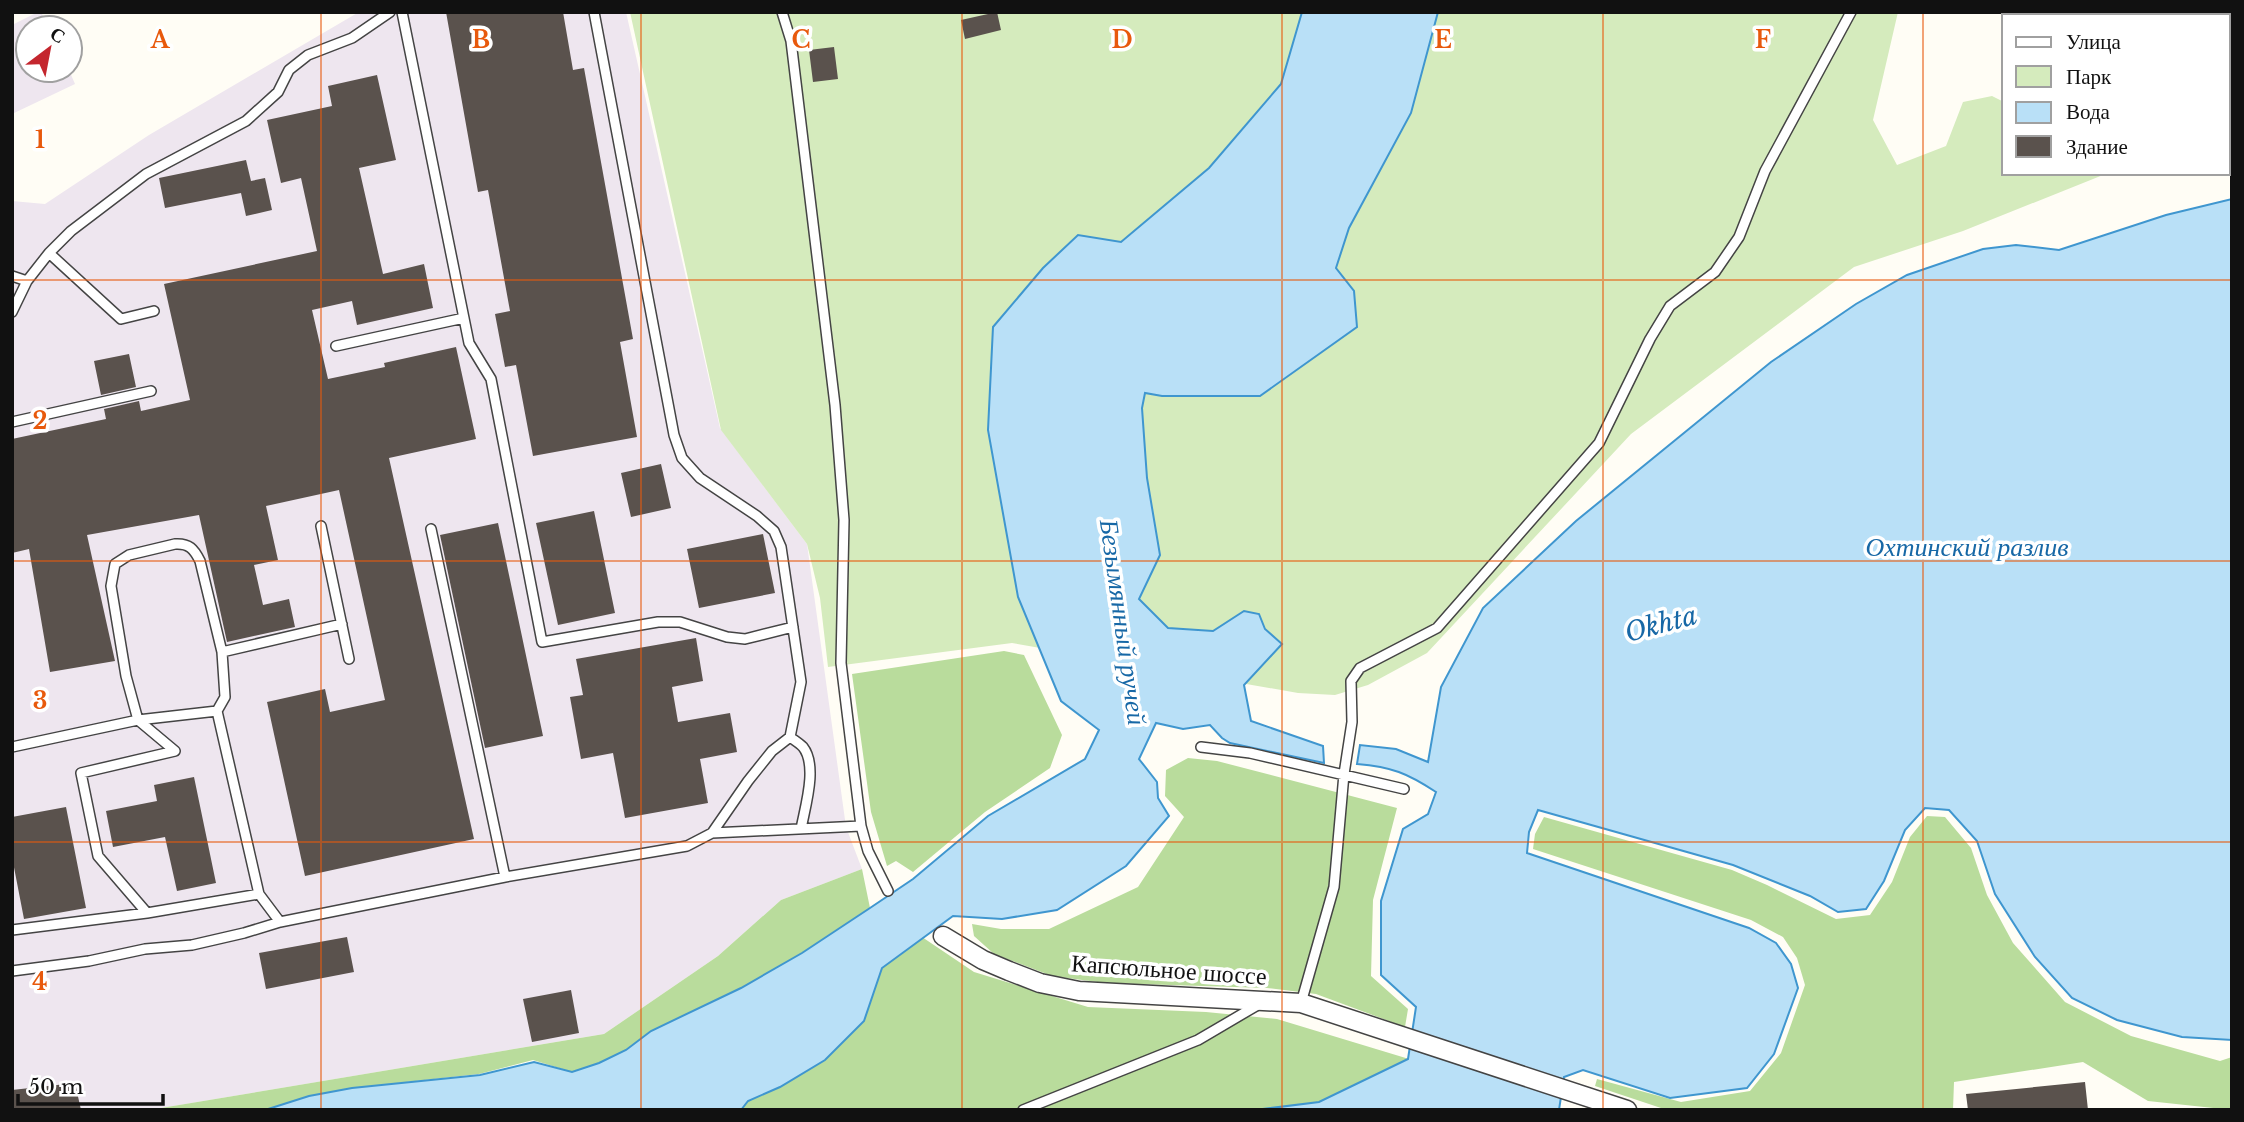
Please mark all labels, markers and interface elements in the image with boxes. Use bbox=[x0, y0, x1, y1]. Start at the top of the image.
north arrow bbox=[14, 14, 84, 84]
legend bbox=[2002, 14, 2230, 175]
text: С bbox=[46, 22, 70, 48]
text: A bbox=[150, 26, 171, 54]
text: B bbox=[472, 26, 490, 54]
text: C bbox=[792, 26, 810, 54]
text: D bbox=[1111, 26, 1133, 54]
text: E bbox=[1434, 26, 1452, 54]
text: F bbox=[1755, 26, 1771, 54]
text: Улица bbox=[2066, 29, 2121, 55]
text: Парк bbox=[2066, 64, 2112, 90]
text: Вода bbox=[2066, 99, 2111, 125]
text: 1 bbox=[35, 126, 45, 154]
text: Здание bbox=[2066, 134, 2128, 160]
text: 2 bbox=[33, 407, 47, 435]
water label: Безымянный ручей bbox=[1093, 516, 1153, 727]
water label: Охтинский разлив bbox=[1866, 531, 2068, 563]
water label: Okhta bbox=[1621, 599, 1701, 649]
text: 3 bbox=[33, 687, 47, 715]
street label: Капсюльное шоссе bbox=[1070, 948, 1268, 991]
text: 4 bbox=[32, 968, 48, 996]
scale bar bbox=[18, 1062, 163, 1106]
text: 50 m bbox=[28, 1074, 84, 1100]

